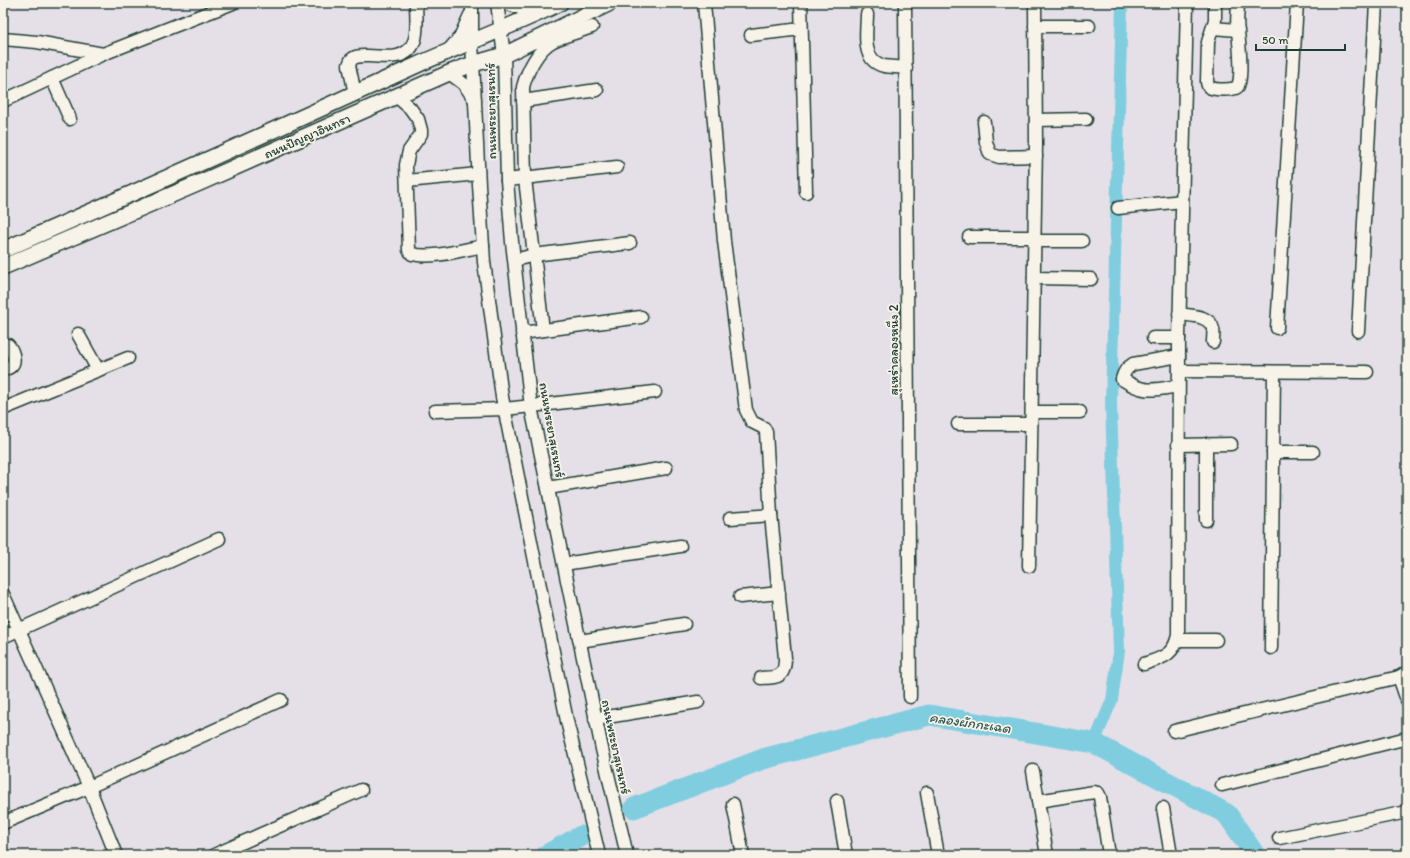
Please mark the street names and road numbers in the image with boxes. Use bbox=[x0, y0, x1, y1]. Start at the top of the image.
street label: ถนนพระยาสุเรนทร์ bbox=[483, 63, 501, 159]
street label: ถนนปัญญาอินทรา bbox=[262, 110, 352, 162]
street label: สุเหร่าคลองหนึ่ง 2 bbox=[885, 304, 903, 395]
street label: ถนนพระยาสุเรนทร์ bbox=[534, 381, 568, 479]
street label: ถนนพระยาสุเรนทร์ bbox=[597, 698, 633, 796]

